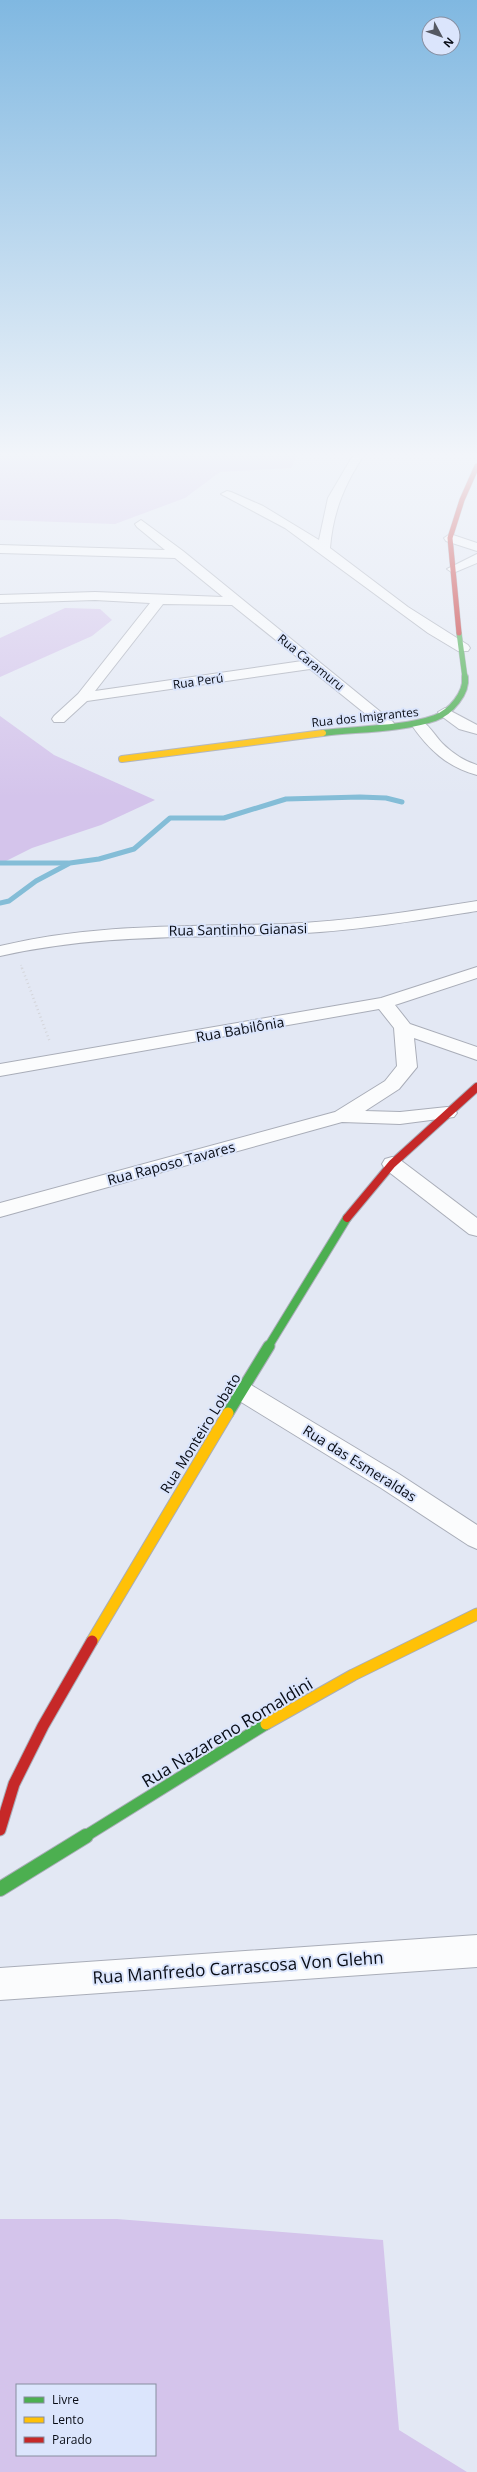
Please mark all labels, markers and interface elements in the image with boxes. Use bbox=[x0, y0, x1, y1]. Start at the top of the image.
north arrow bbox=[421, 16, 461, 56]
text: N bbox=[440, 35, 458, 51]
street label: Rua Caramuru bbox=[274, 630, 348, 694]
street label: Rua Perú bbox=[172, 669, 224, 693]
street label: Rua dos Imigrantes bbox=[311, 703, 420, 731]
street label: Rua Santinho Gianasi bbox=[169, 918, 307, 940]
street label: Rua Babilônia bbox=[194, 1012, 286, 1046]
street label: Rua Raposo Tavares bbox=[105, 1137, 237, 1189]
street label: Rua Monteiro Lobato bbox=[155, 1369, 245, 1497]
street label: Rua das Esmeraldas bbox=[300, 1420, 421, 1506]
street label: Rua Nazareno Romaldini bbox=[137, 1672, 317, 1792]
street label: Rua Manfredo Carrascosa Von Glehn bbox=[92, 1945, 384, 1989]
legend bbox=[16, 2384, 156, 2456]
text: Livre bbox=[52, 2391, 79, 2408]
text: Lento bbox=[52, 2411, 84, 2428]
text: Parado bbox=[52, 2431, 92, 2448]

